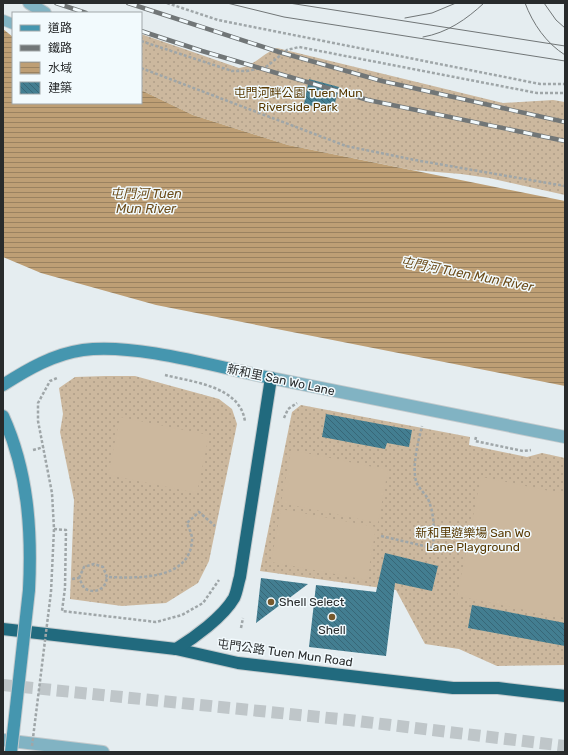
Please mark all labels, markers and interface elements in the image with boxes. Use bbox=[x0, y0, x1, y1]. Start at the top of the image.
legend bbox=[12, 12, 142, 104]
text: 道路 bbox=[48, 21, 72, 35]
text: 鐵路 bbox=[48, 41, 72, 55]
text: 水域 bbox=[48, 61, 72, 75]
text: 建築 bbox=[48, 81, 72, 95]
park label: 屯門河畔公園 Tuen Mun Riverside Park bbox=[233, 86, 363, 114]
water label: 屯門河 Tuen Mun River bbox=[110, 186, 182, 216]
water label: 屯門河 Tuen Mun River bbox=[399, 254, 536, 294]
street label: 新和里 San Wo Lane bbox=[226, 362, 336, 398]
park label: 新和里遊樂場 San Wo Lane Playground bbox=[415, 526, 531, 554]
place label: Shell Select bbox=[279, 595, 345, 609]
marker: Shell Select bbox=[266, 597, 276, 607]
marker: Shell bbox=[327, 612, 337, 622]
place label: Shell bbox=[318, 623, 346, 637]
street label: 屯門公路 Tuen Mun Road bbox=[216, 637, 354, 669]

